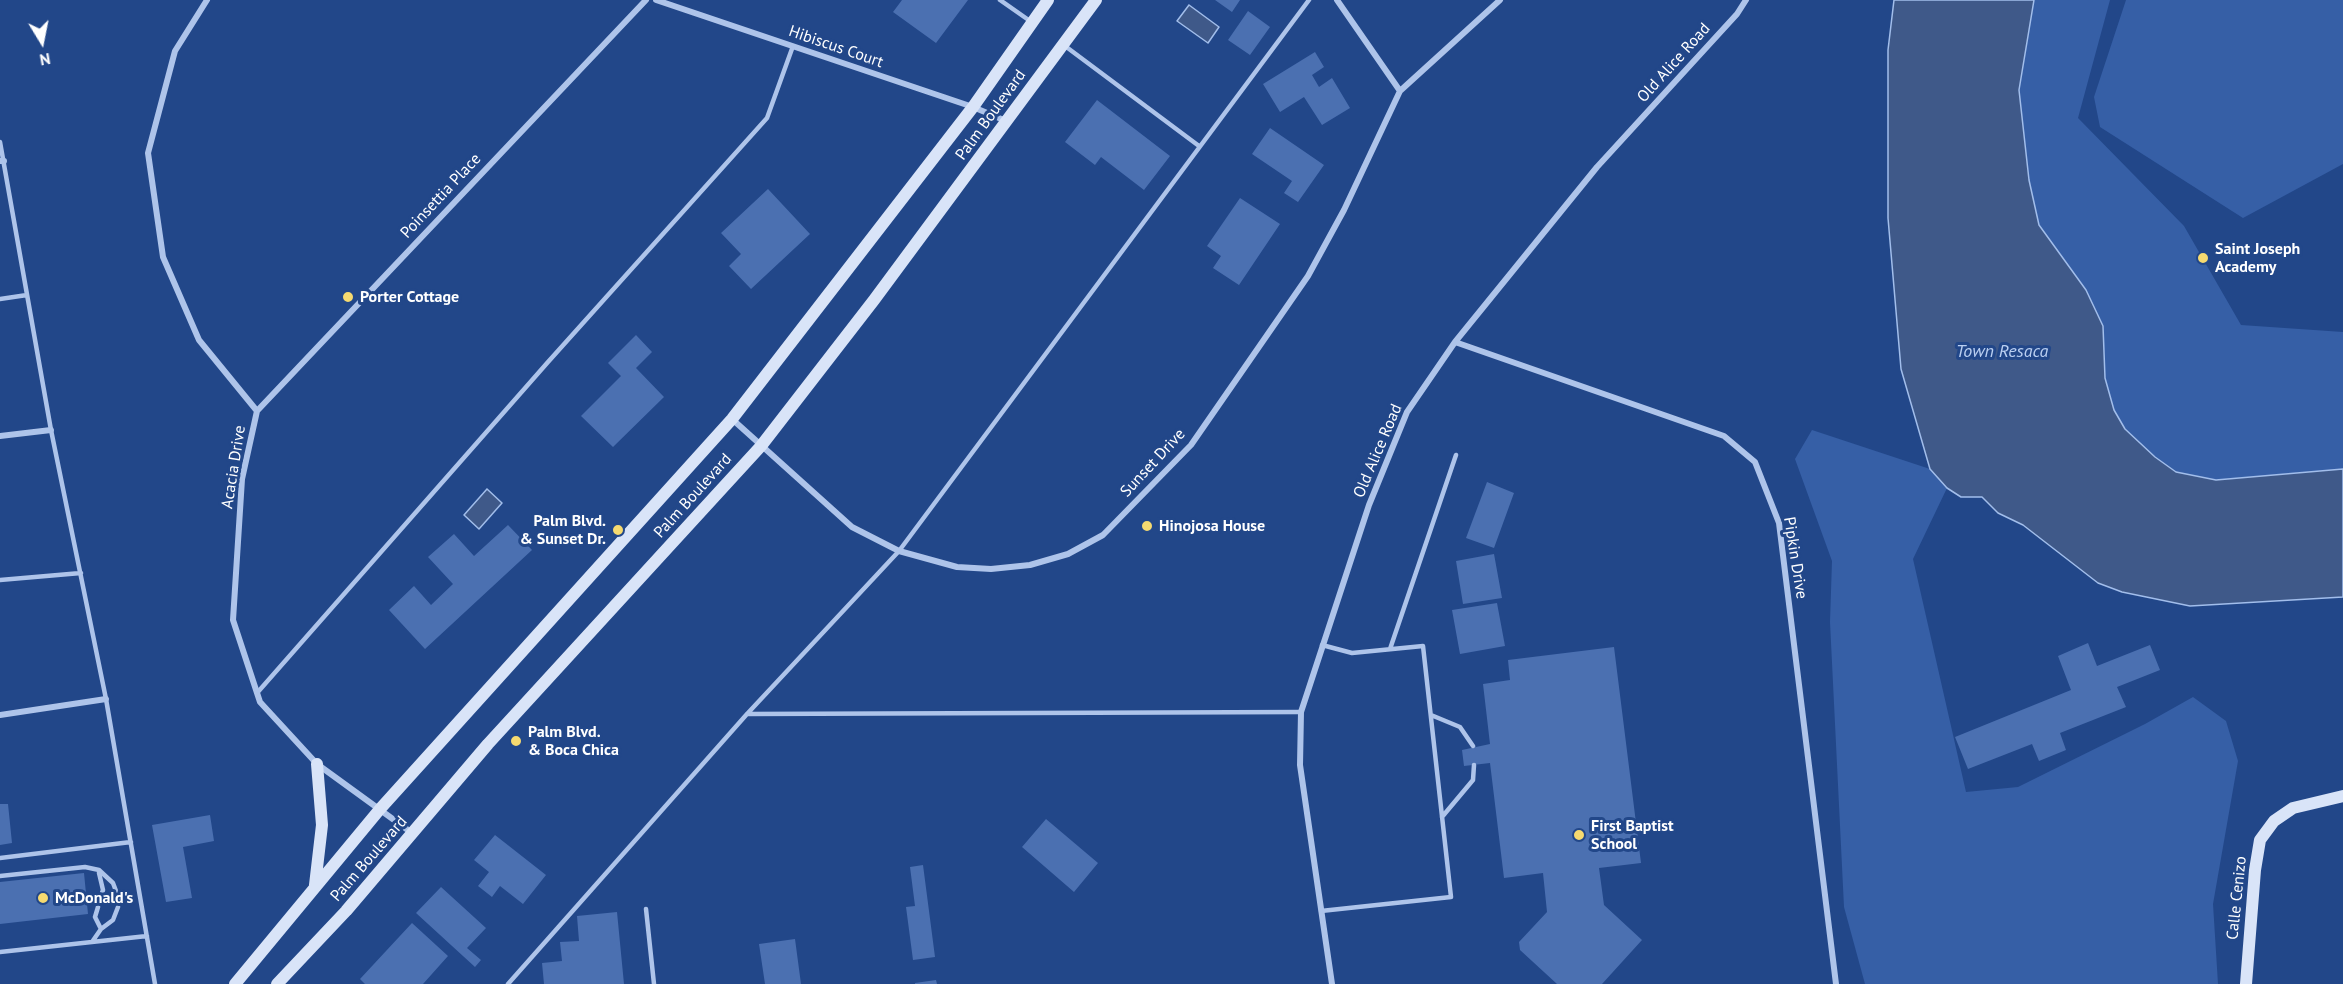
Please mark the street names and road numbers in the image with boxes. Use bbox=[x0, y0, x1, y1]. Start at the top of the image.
street label: Old Alice Road bbox=[1633, 19, 1715, 107]
street label: Hibiscus Court bbox=[786, 22, 886, 72]
street label: Palm Boulevard bbox=[952, 66, 1030, 164]
street label: Poinsettia Place bbox=[397, 150, 485, 242]
street label: Old Alice Road bbox=[1350, 401, 1406, 501]
street label: Acacia Drive bbox=[218, 424, 250, 510]
street label: Sunset Drive bbox=[1117, 425, 1189, 501]
street label: Palm Boulevard bbox=[650, 450, 736, 542]
street label: Pipkin Drive bbox=[1779, 516, 1811, 600]
street label: Palm Boulevard bbox=[327, 812, 411, 906]
street label: Calle Cenizo bbox=[2223, 855, 2251, 941]

